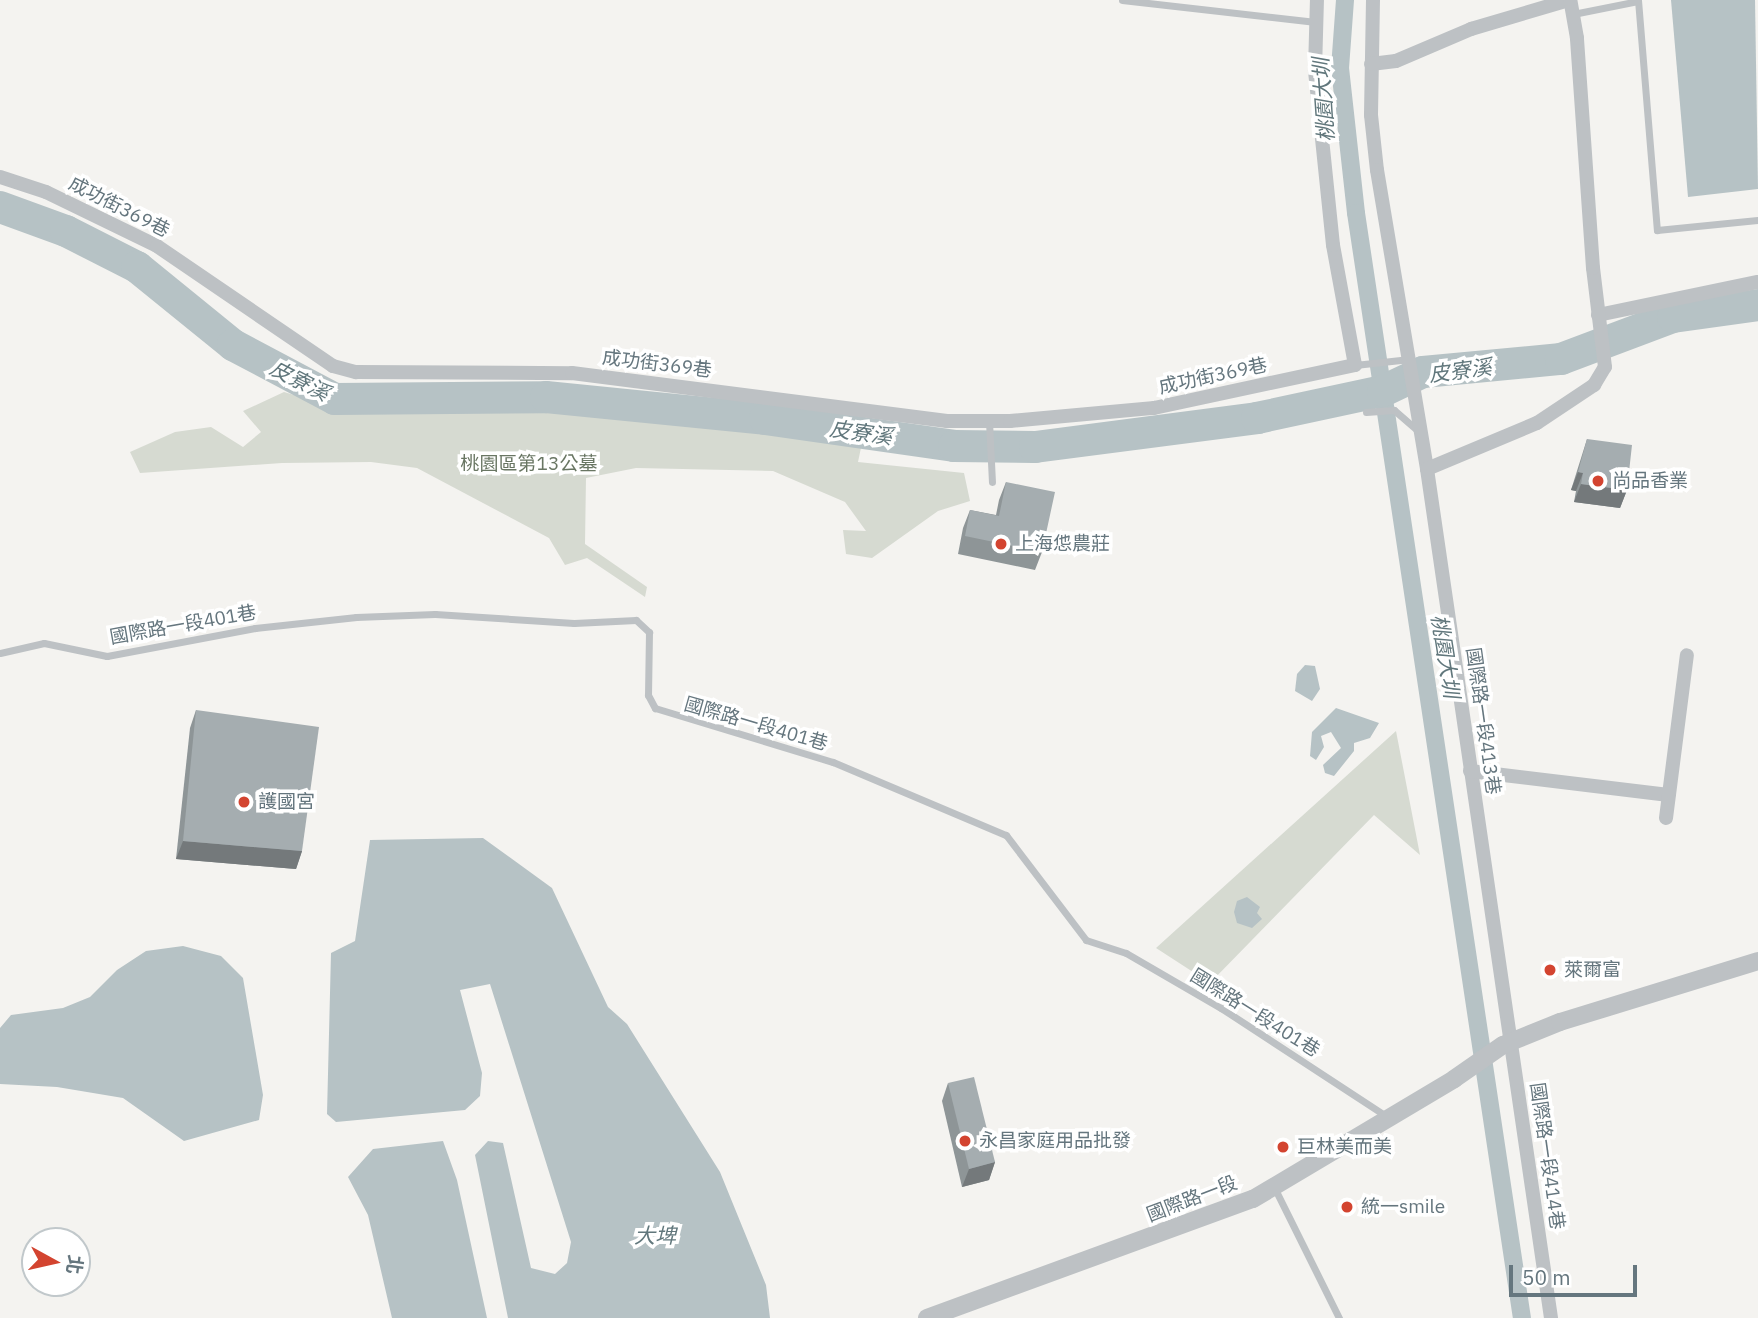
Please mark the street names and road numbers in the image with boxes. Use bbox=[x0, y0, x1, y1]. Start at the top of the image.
street label: 成功街369巷 bbox=[65, 172, 173, 242]
street label: 成功街369巷 bbox=[601, 346, 713, 382]
street label: 成功街369巷 bbox=[1157, 353, 1269, 399]
street label: 國際路一段401巷 bbox=[108, 601, 258, 649]
street label: 國際路一段413巷 bbox=[1461, 646, 1505, 796]
street label: 國際路一段401巷 bbox=[682, 693, 830, 755]
street label: 國際路一段401巷 bbox=[1186, 964, 1324, 1062]
street label: 國際路一段414巷 bbox=[1525, 1081, 1569, 1231]
street label: 國際路一段 bbox=[1144, 1171, 1240, 1227]

